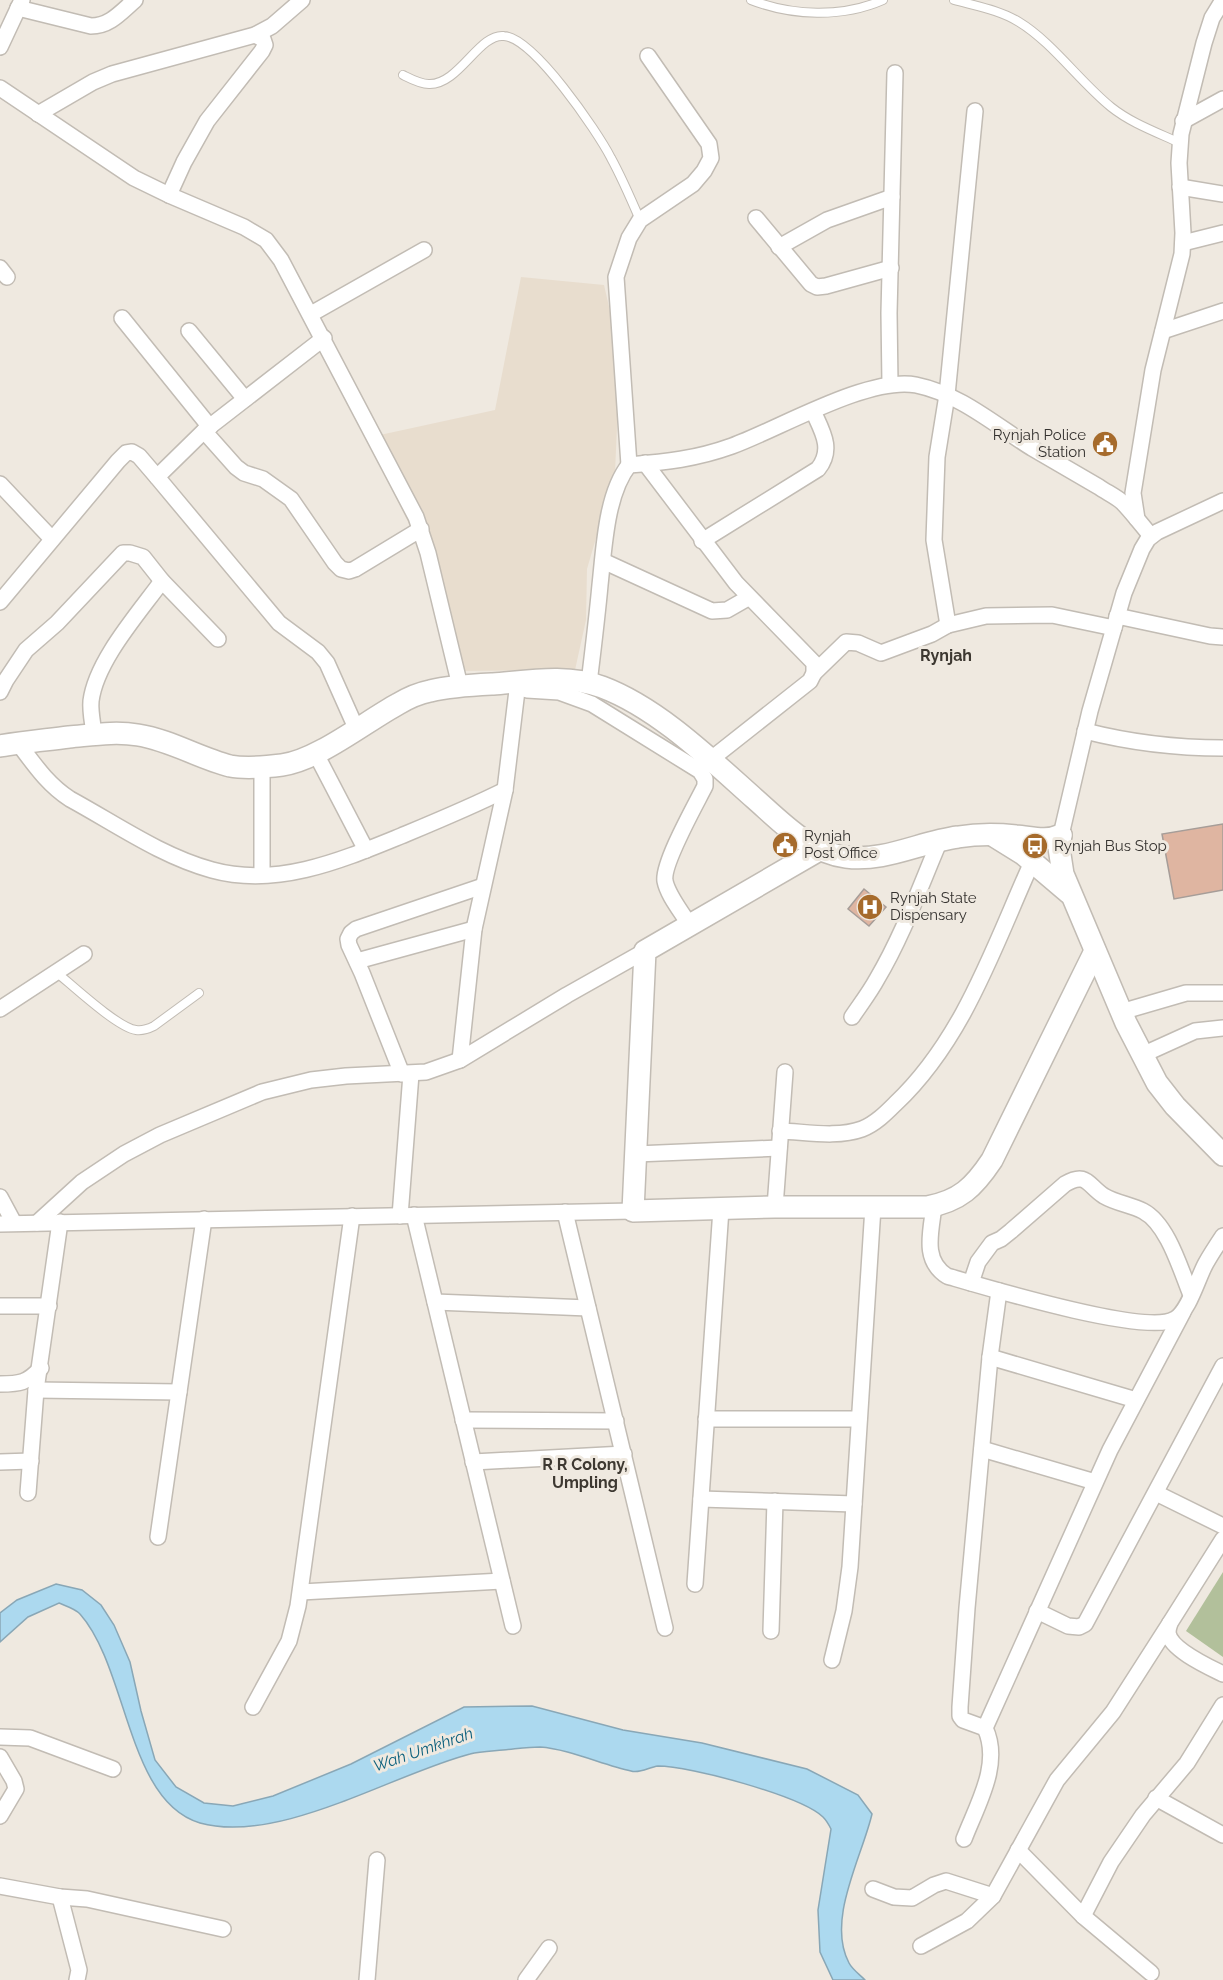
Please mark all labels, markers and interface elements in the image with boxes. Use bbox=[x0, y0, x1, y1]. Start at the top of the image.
place label: Rynjah Police Station bbox=[993, 426, 1086, 461]
public building icon: Rynjah Police Station bbox=[1090, 429, 1120, 459]
district label: Rynjah bbox=[920, 646, 972, 665]
place label: Rynjah Post Office bbox=[804, 827, 878, 862]
public building icon: Rynjah Post Office bbox=[770, 830, 800, 860]
bus stop icon: Rynjah Bus Stop bbox=[1020, 831, 1050, 861]
place label: Rynjah Bus Stop bbox=[1054, 837, 1167, 855]
place label: Rynjah State Dispensary bbox=[890, 889, 977, 924]
hospital icon: Rynjah State Dispensary bbox=[855, 892, 885, 922]
district label: R R Colony, Umpling bbox=[542, 1455, 628, 1492]
water label: Wah Umkhrah bbox=[371, 1723, 476, 1775]

